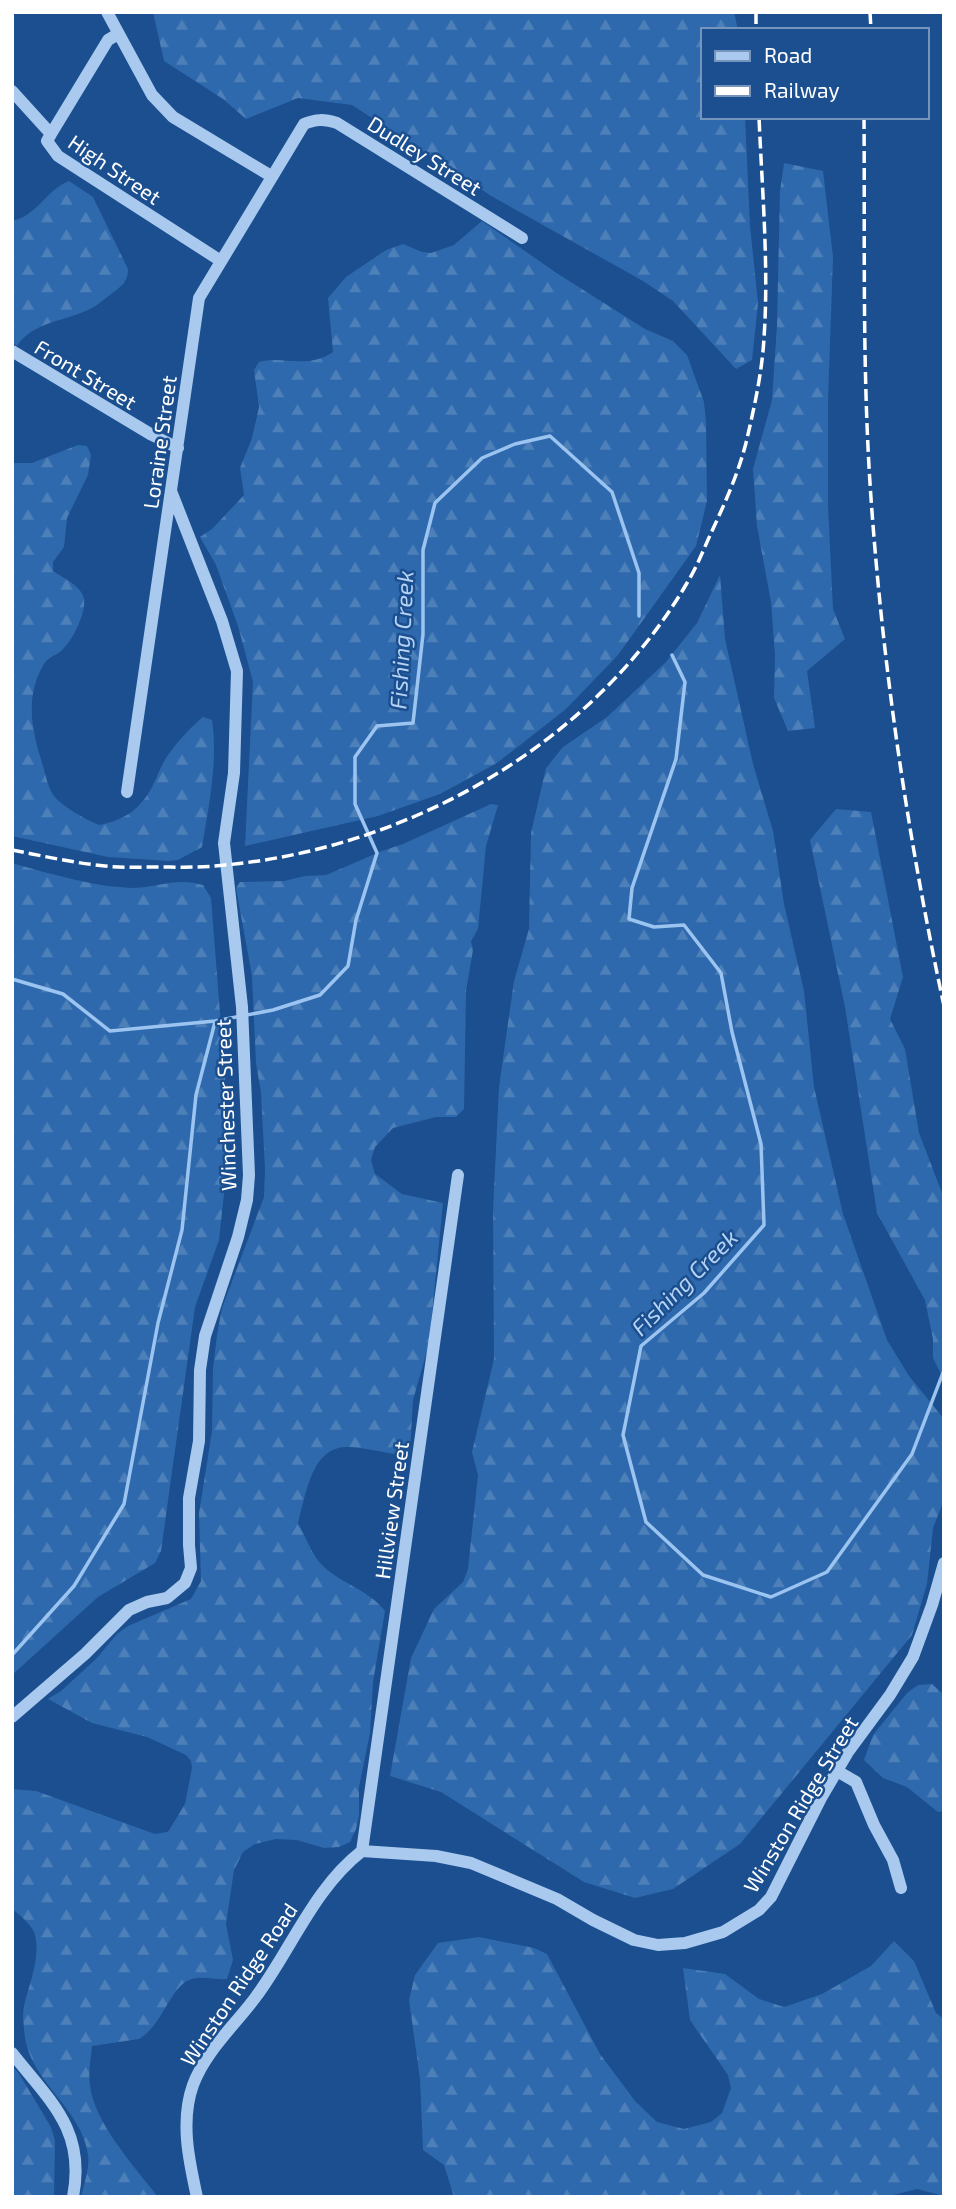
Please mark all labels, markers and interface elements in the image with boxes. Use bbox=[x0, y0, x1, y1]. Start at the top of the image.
legend bbox=[701, 28, 928, 119]
text: Road bbox=[764, 42, 812, 67]
text: Railway bbox=[764, 77, 840, 102]
street label: Dudley Street bbox=[364, 110, 486, 200]
street label: High Street bbox=[64, 129, 166, 209]
street label: Front Street bbox=[31, 334, 141, 414]
street label: Loraine Street bbox=[137, 374, 181, 510]
water label: Fishing Creek bbox=[383, 570, 419, 710]
street label: Winchester Street bbox=[210, 1019, 240, 1191]
water label: Fishing Creek bbox=[625, 1223, 743, 1341]
street label: Hillview Street bbox=[369, 1440, 413, 1580]
street label: Winston Ridge Street bbox=[738, 1711, 862, 1897]
street label: Winston Ridge Road bbox=[174, 1898, 302, 2070]

